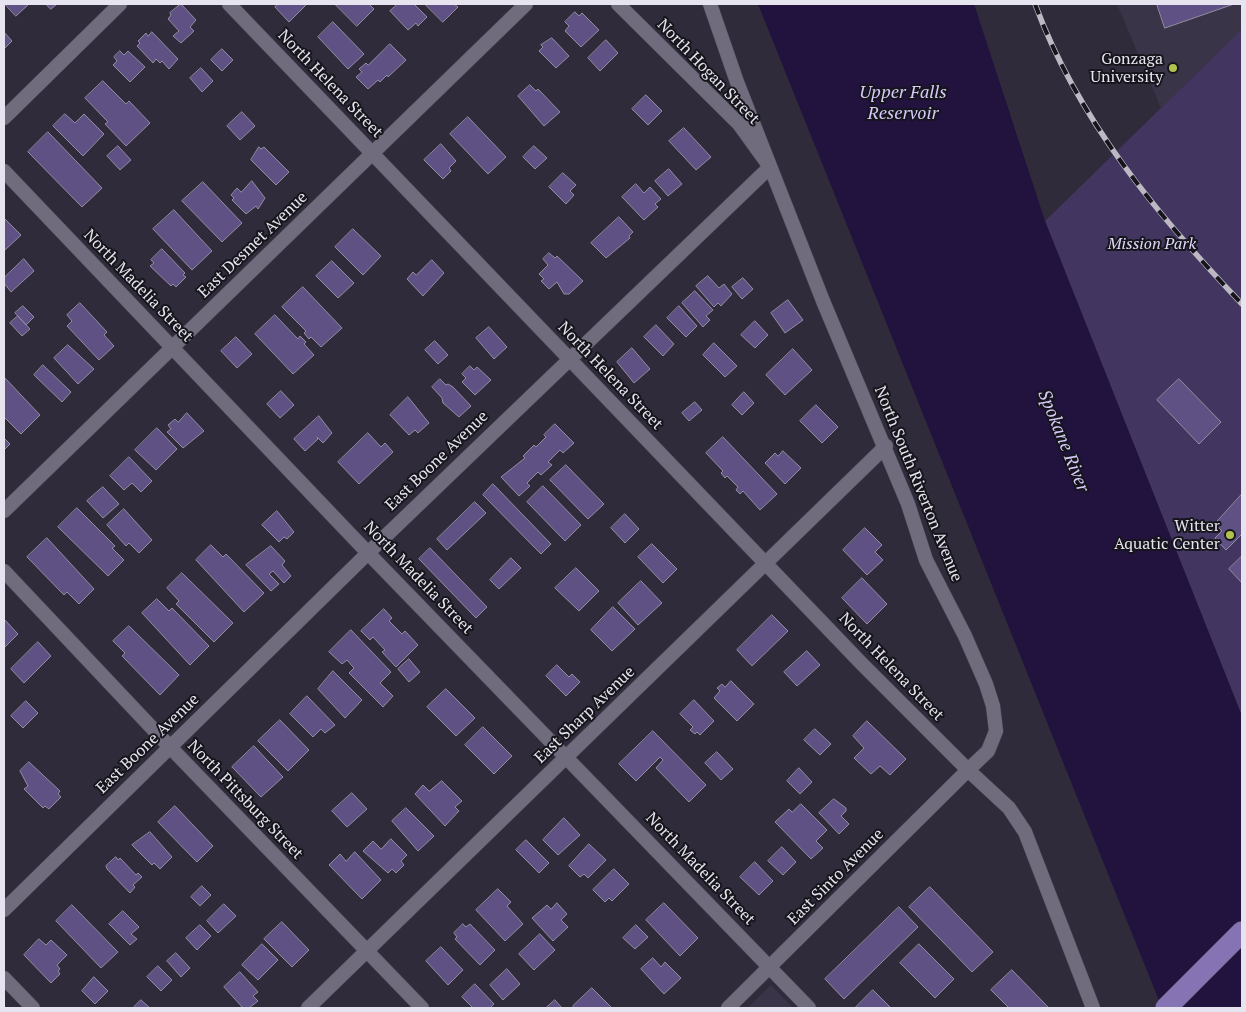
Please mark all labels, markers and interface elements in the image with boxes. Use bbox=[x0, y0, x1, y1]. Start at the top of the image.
street label: North Hogan Street bbox=[653, 15, 763, 129]
street label: North Helena Street bbox=[274, 26, 386, 142]
place label: Gonzaga University bbox=[1090, 49, 1163, 87]
marker: Gonzaga University bbox=[1167, 62, 1179, 74]
water label: Upper Falls Reservoir bbox=[859, 82, 947, 125]
street label: East Desmet Avenue bbox=[194, 188, 312, 302]
street label: North Madelia Street bbox=[79, 226, 197, 346]
park label: Mission Park bbox=[1108, 234, 1196, 254]
street label: North Helena Street bbox=[554, 318, 666, 434]
street label: North South Riverton Avenue bbox=[870, 383, 966, 585]
water label: Spokane River bbox=[1033, 387, 1093, 495]
street label: East Boone Avenue bbox=[382, 407, 492, 515]
place label: Witter Aquatic Center bbox=[1114, 516, 1220, 554]
street label: North Madelia Street bbox=[359, 518, 477, 638]
marker: Witter Aquatic Center bbox=[1224, 529, 1236, 541]
street label: North Helena Street bbox=[835, 609, 947, 725]
street label: East Sharp Avenue bbox=[531, 662, 639, 768]
street label: East Boone Avenue bbox=[93, 690, 203, 798]
street label: North Pittsburg Street bbox=[183, 736, 307, 864]
street label: North Madelia Street bbox=[641, 809, 759, 929]
street label: East Sinto Avenue bbox=[784, 825, 888, 929]

